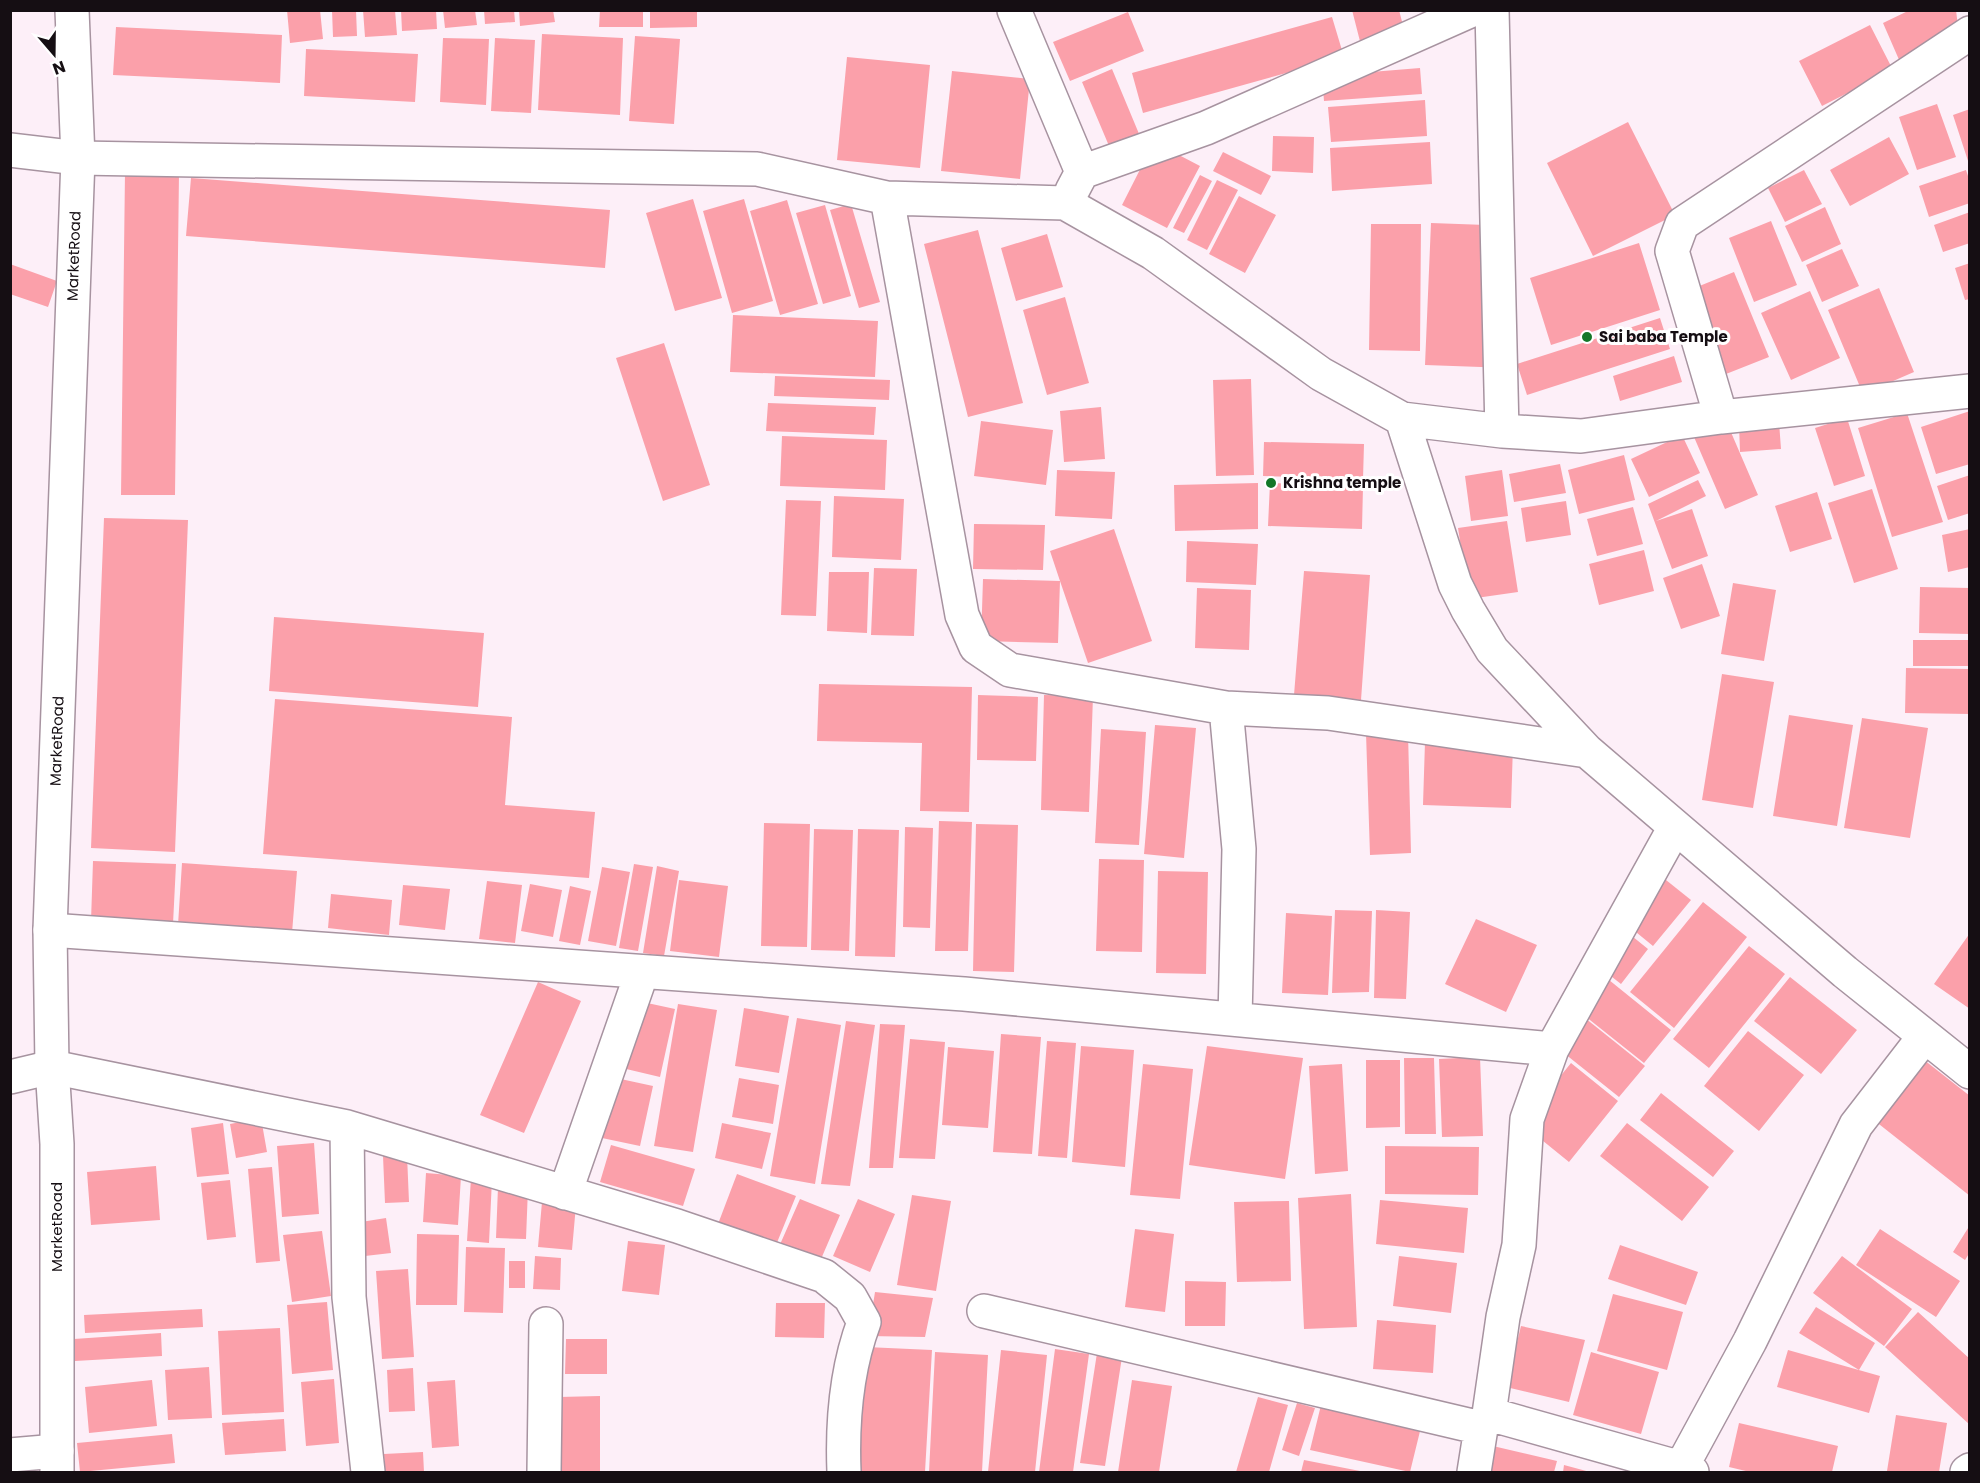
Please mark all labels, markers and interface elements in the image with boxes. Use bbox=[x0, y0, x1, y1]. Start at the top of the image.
north arrow bbox=[24, 24, 84, 84]
text: N bbox=[49, 55, 69, 80]
street label: MarketRoad bbox=[61, 211, 86, 301]
place label: Sai baba Temple bbox=[1599, 326, 1728, 347]
marker: Sai baba Temple bbox=[1580, 330, 1594, 344]
place label: Krishna temple bbox=[1283, 472, 1401, 493]
marker: Krishna temple bbox=[1264, 476, 1278, 490]
street label: MarketRoad bbox=[44, 696, 69, 786]
street label: MarketRoad bbox=[46, 1182, 67, 1272]

